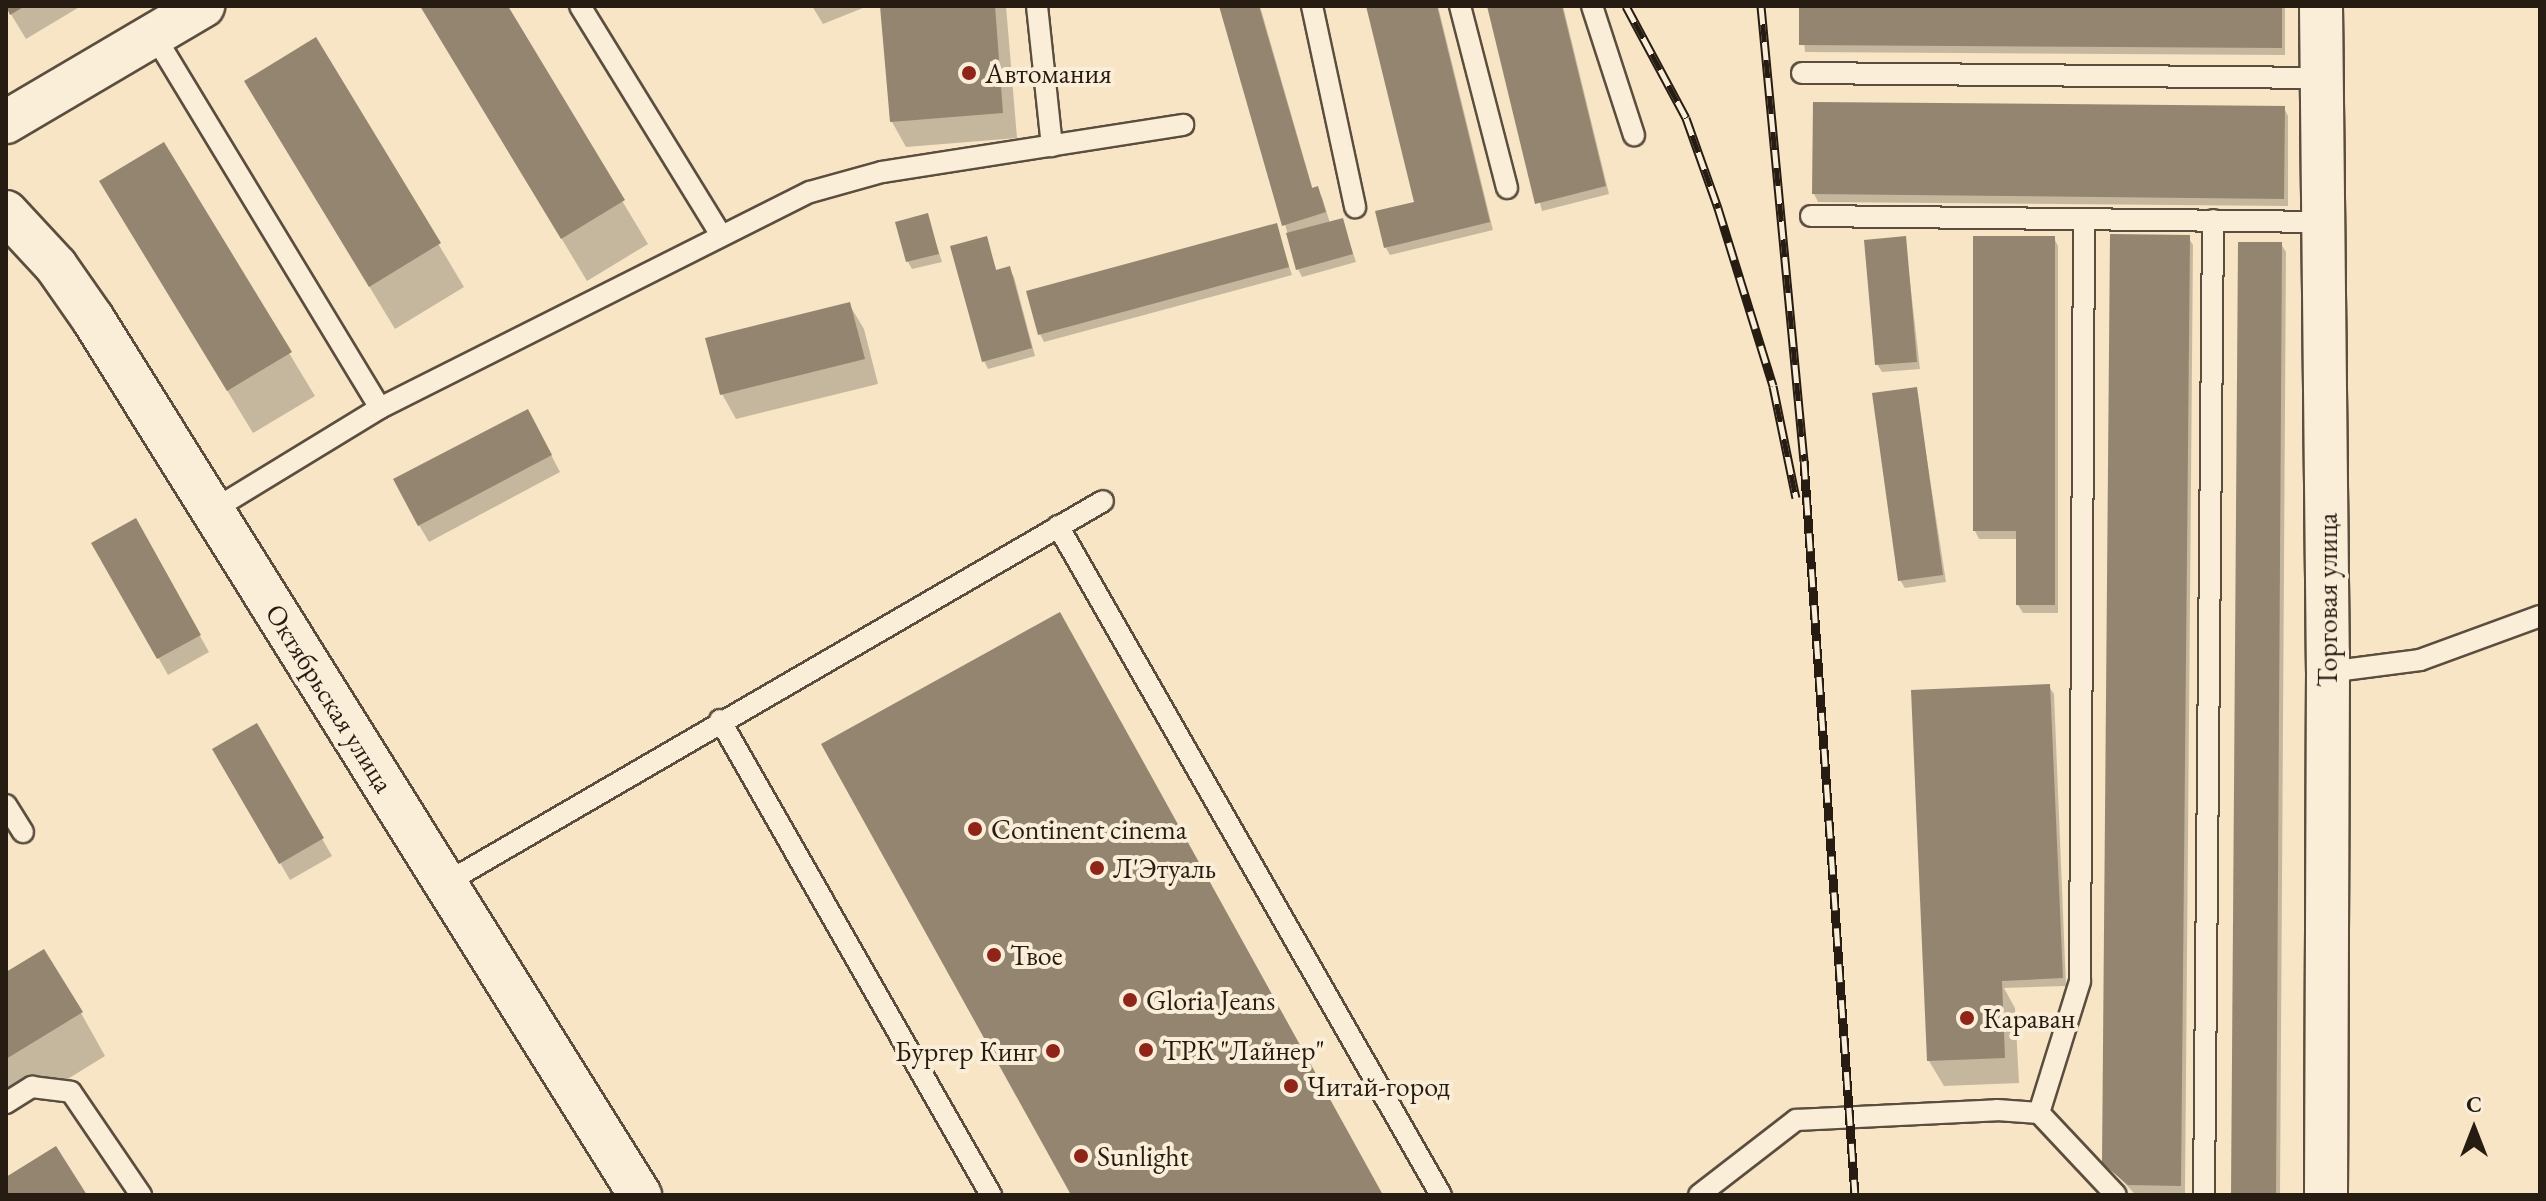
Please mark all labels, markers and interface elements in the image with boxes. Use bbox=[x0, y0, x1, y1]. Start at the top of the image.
place label: Автомания bbox=[985, 56, 1112, 90]
marker: Автомания bbox=[960, 64, 978, 82]
street label: Торговая улица bbox=[2310, 513, 2344, 687]
street label: Октябрьская улица bbox=[259, 598, 401, 798]
place label: Continent cinema bbox=[991, 812, 1187, 846]
marker: Continent cinema bbox=[966, 820, 984, 838]
place label: Л'Этуаль bbox=[1113, 851, 1216, 885]
marker: Л'Этуаль bbox=[1088, 859, 1106, 877]
place label: Твое bbox=[1010, 938, 1063, 972]
marker: Твое bbox=[985, 946, 1003, 964]
place label: Gloria Jeans bbox=[1146, 983, 1275, 1017]
marker: Gloria Jeans bbox=[1121, 991, 1139, 1009]
place label: Караван bbox=[1983, 1001, 2075, 1035]
marker: Караван bbox=[1958, 1009, 1976, 1027]
place label: ТРК "Лайнер" bbox=[1162, 1033, 1325, 1067]
place label: Бургер Кинг bbox=[895, 1034, 1037, 1068]
marker: ТРК "Лайнер" bbox=[1137, 1041, 1155, 1059]
marker: Бургер Кинг bbox=[1044, 1042, 1062, 1060]
place label: Читай-город bbox=[1307, 1069, 1450, 1103]
marker: Читай-город bbox=[1282, 1077, 1300, 1095]
north arrow bbox=[2434, 1089, 2514, 1169]
text: С bbox=[2466, 1090, 2482, 1119]
place label: Sunlight bbox=[1097, 1139, 1189, 1173]
marker: Sunlight bbox=[1072, 1147, 1090, 1165]

